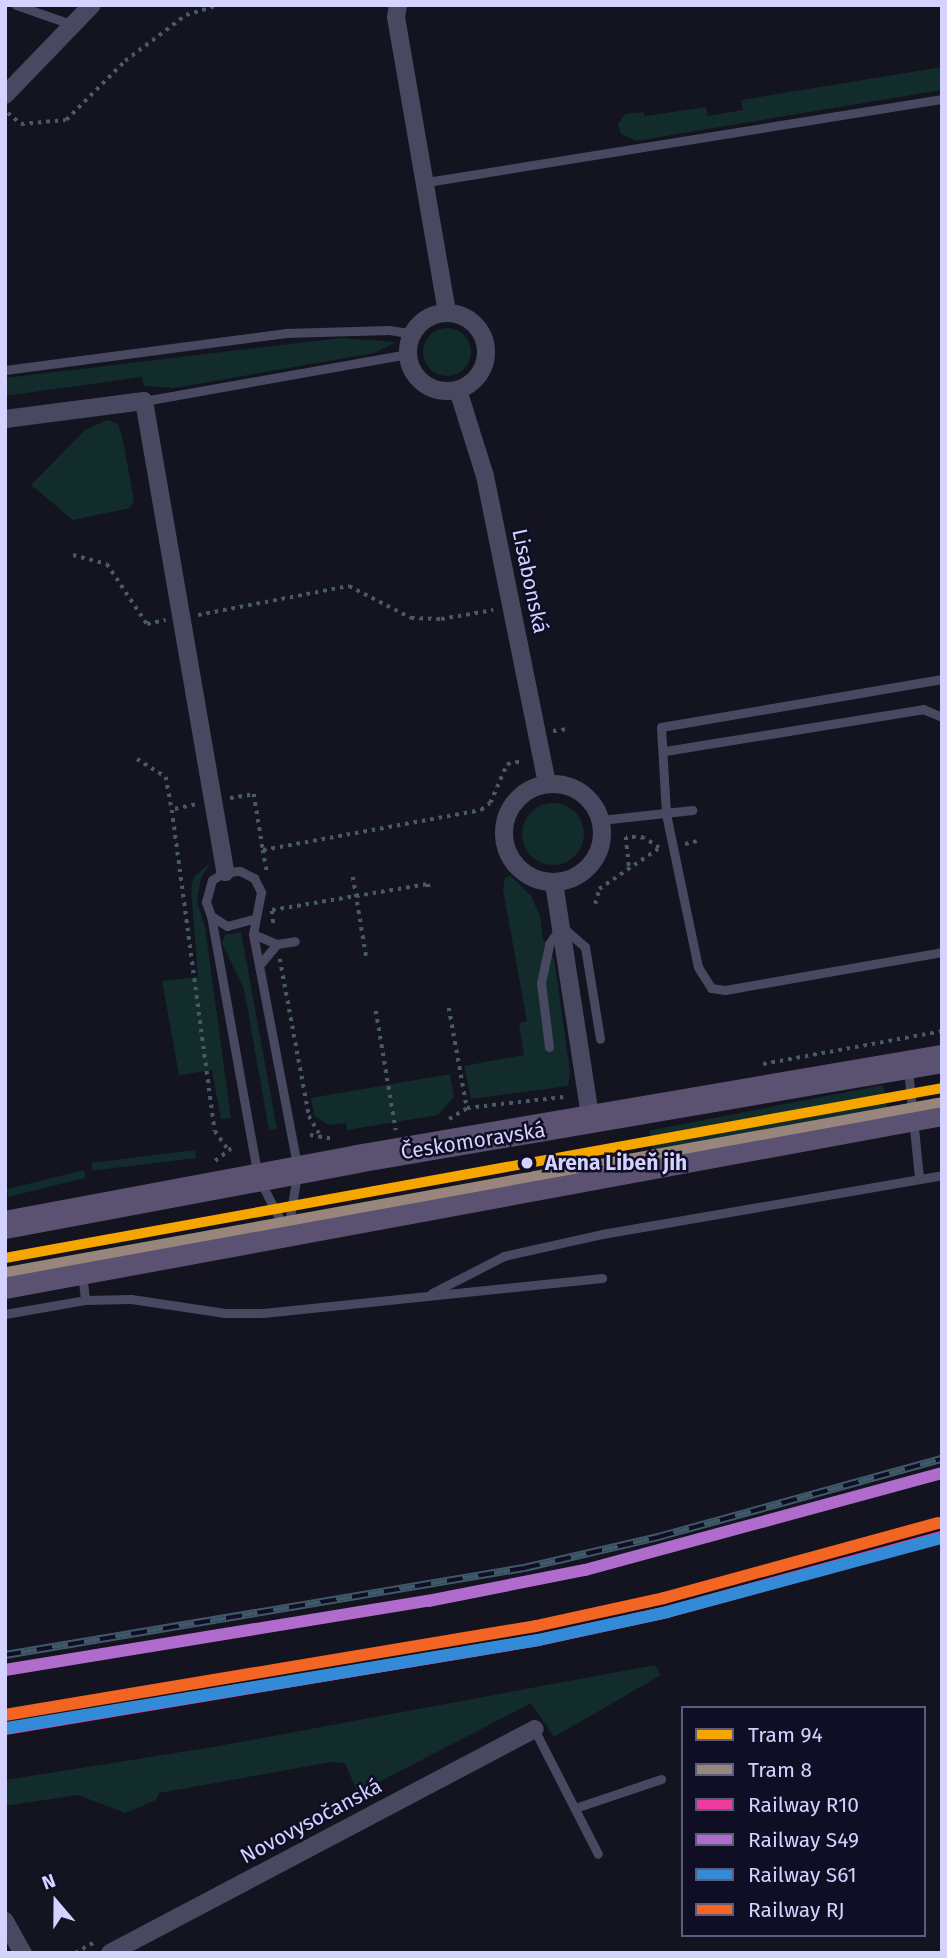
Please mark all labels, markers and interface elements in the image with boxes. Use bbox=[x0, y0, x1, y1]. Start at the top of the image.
street label: Lisabonská bbox=[507, 526, 553, 636]
street label: Českomoravská bbox=[399, 1117, 547, 1165]
place label: Arena Libeň jih bbox=[545, 1150, 687, 1176]
marker: Arena Libeň jih bbox=[515, 1151, 539, 1175]
legend bbox=[681, 1706, 926, 1937]
text: Tram 94 bbox=[748, 1722, 823, 1748]
text: Tram 8 bbox=[748, 1757, 812, 1783]
street label: Novovysočanská bbox=[236, 1773, 386, 1869]
text: Railway R10 bbox=[748, 1792, 859, 1818]
text: Railway S49 bbox=[748, 1827, 859, 1853]
text: Railway S61 bbox=[748, 1862, 857, 1888]
north arrow bbox=[21, 1867, 91, 1937]
text: N bbox=[39, 1869, 58, 1895]
text: Railway RJ bbox=[748, 1897, 845, 1923]

